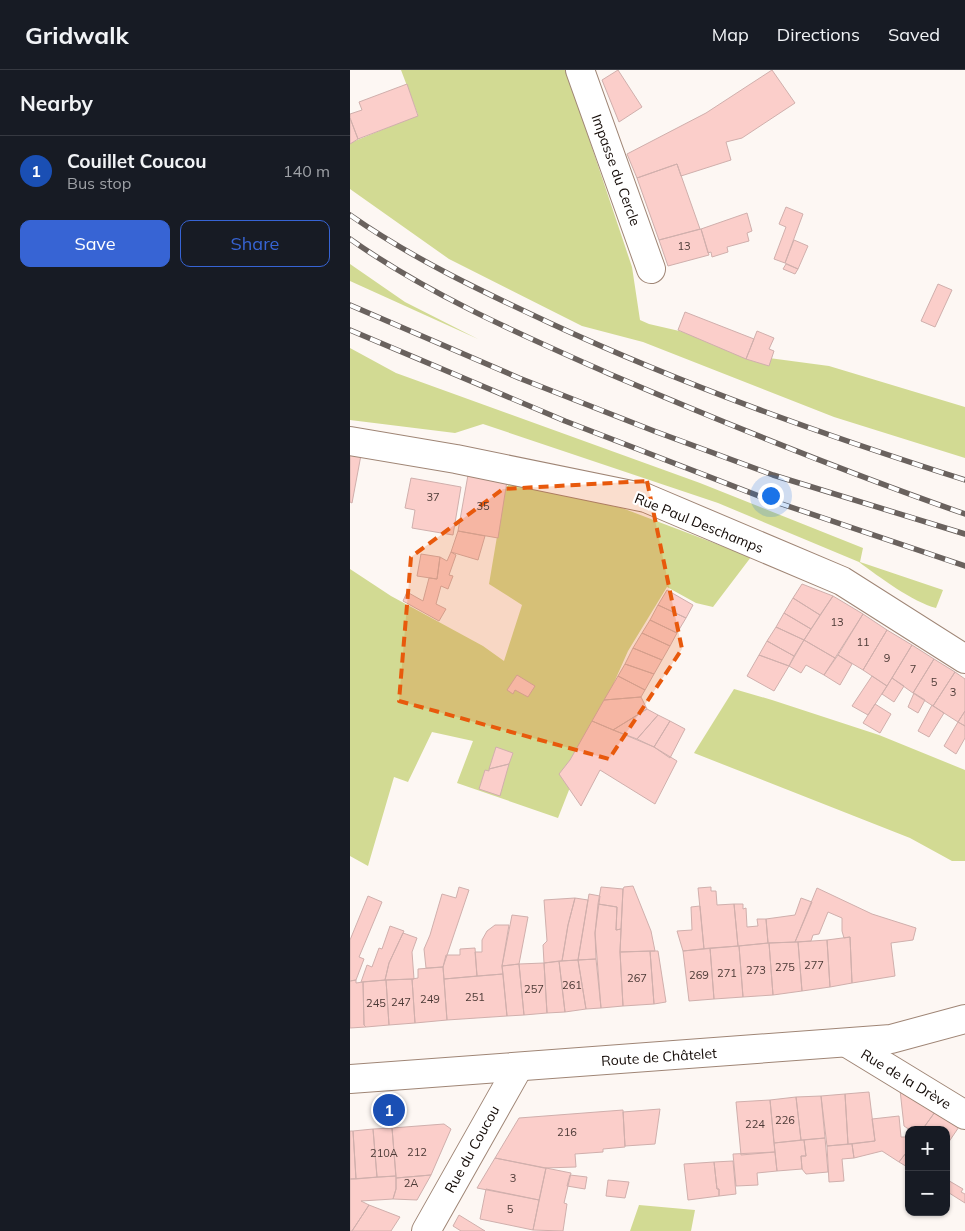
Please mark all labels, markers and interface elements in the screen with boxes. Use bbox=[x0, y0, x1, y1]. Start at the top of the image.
text: Gridwalk bbox=[25, 20, 129, 50]
text: Map bbox=[712, 23, 749, 46]
text: Directions bbox=[777, 23, 860, 46]
text: Saved bbox=[888, 23, 940, 46]
text: Nearby bbox=[20, 90, 93, 116]
street label: Impasse du Cercle bbox=[587, 112, 645, 228]
text: Couillet Coucou bbox=[67, 149, 206, 173]
text: 1 bbox=[31, 161, 41, 181]
text: 140 m bbox=[283, 161, 330, 181]
text: Bus stop bbox=[67, 173, 131, 193]
button: Save bbox=[20, 220, 170, 267]
button: Share bbox=[180, 220, 330, 267]
house number: 13 bbox=[677, 239, 691, 253]
your location bbox=[758, 483, 784, 509]
street label: Rue Paul Deschamps bbox=[632, 489, 766, 557]
house number: 37 bbox=[426, 490, 440, 504]
house number: 35 bbox=[476, 499, 490, 513]
house number: 13 bbox=[830, 615, 844, 629]
house number: 11 bbox=[856, 635, 870, 649]
house number: 9 bbox=[884, 651, 890, 665]
house number: 7 bbox=[910, 662, 916, 676]
house number: 5 bbox=[931, 675, 938, 689]
house number: 3 bbox=[950, 685, 956, 699]
house number: 277 bbox=[804, 958, 824, 972]
house number: 275 bbox=[775, 960, 795, 974]
house number: 273 bbox=[746, 963, 766, 977]
house number: 271 bbox=[717, 966, 737, 980]
house number: 269 bbox=[689, 968, 709, 982]
house number: 267 bbox=[627, 971, 647, 985]
house number: 261 bbox=[562, 978, 582, 992]
house number: 257 bbox=[524, 982, 544, 996]
house number: 251 bbox=[465, 990, 485, 1004]
house number: 249 bbox=[420, 992, 440, 1006]
house number: 247 bbox=[391, 995, 411, 1009]
house number: 245 bbox=[366, 996, 386, 1010]
street label: Route de Châtelet bbox=[601, 1044, 718, 1070]
street label: Rue de la Drève bbox=[858, 1045, 954, 1113]
pin: 1 bbox=[373, 1091, 405, 1129]
street label: Rue du Coucou bbox=[441, 1102, 503, 1196]
house number: 226 bbox=[775, 1113, 795, 1127]
house number: 224 bbox=[745, 1117, 765, 1131]
house number: 216 bbox=[557, 1125, 577, 1139]
map controls bbox=[905, 1126, 950, 1216]
button: + bbox=[905, 1126, 950, 1171]
house number: 212 bbox=[407, 1145, 427, 1159]
house number: 210A bbox=[370, 1146, 398, 1160]
house number: 3 bbox=[510, 1171, 516, 1185]
button: − bbox=[905, 1171, 950, 1216]
house number: 2A bbox=[404, 1176, 418, 1190]
house number: 5 bbox=[507, 1202, 514, 1216]

